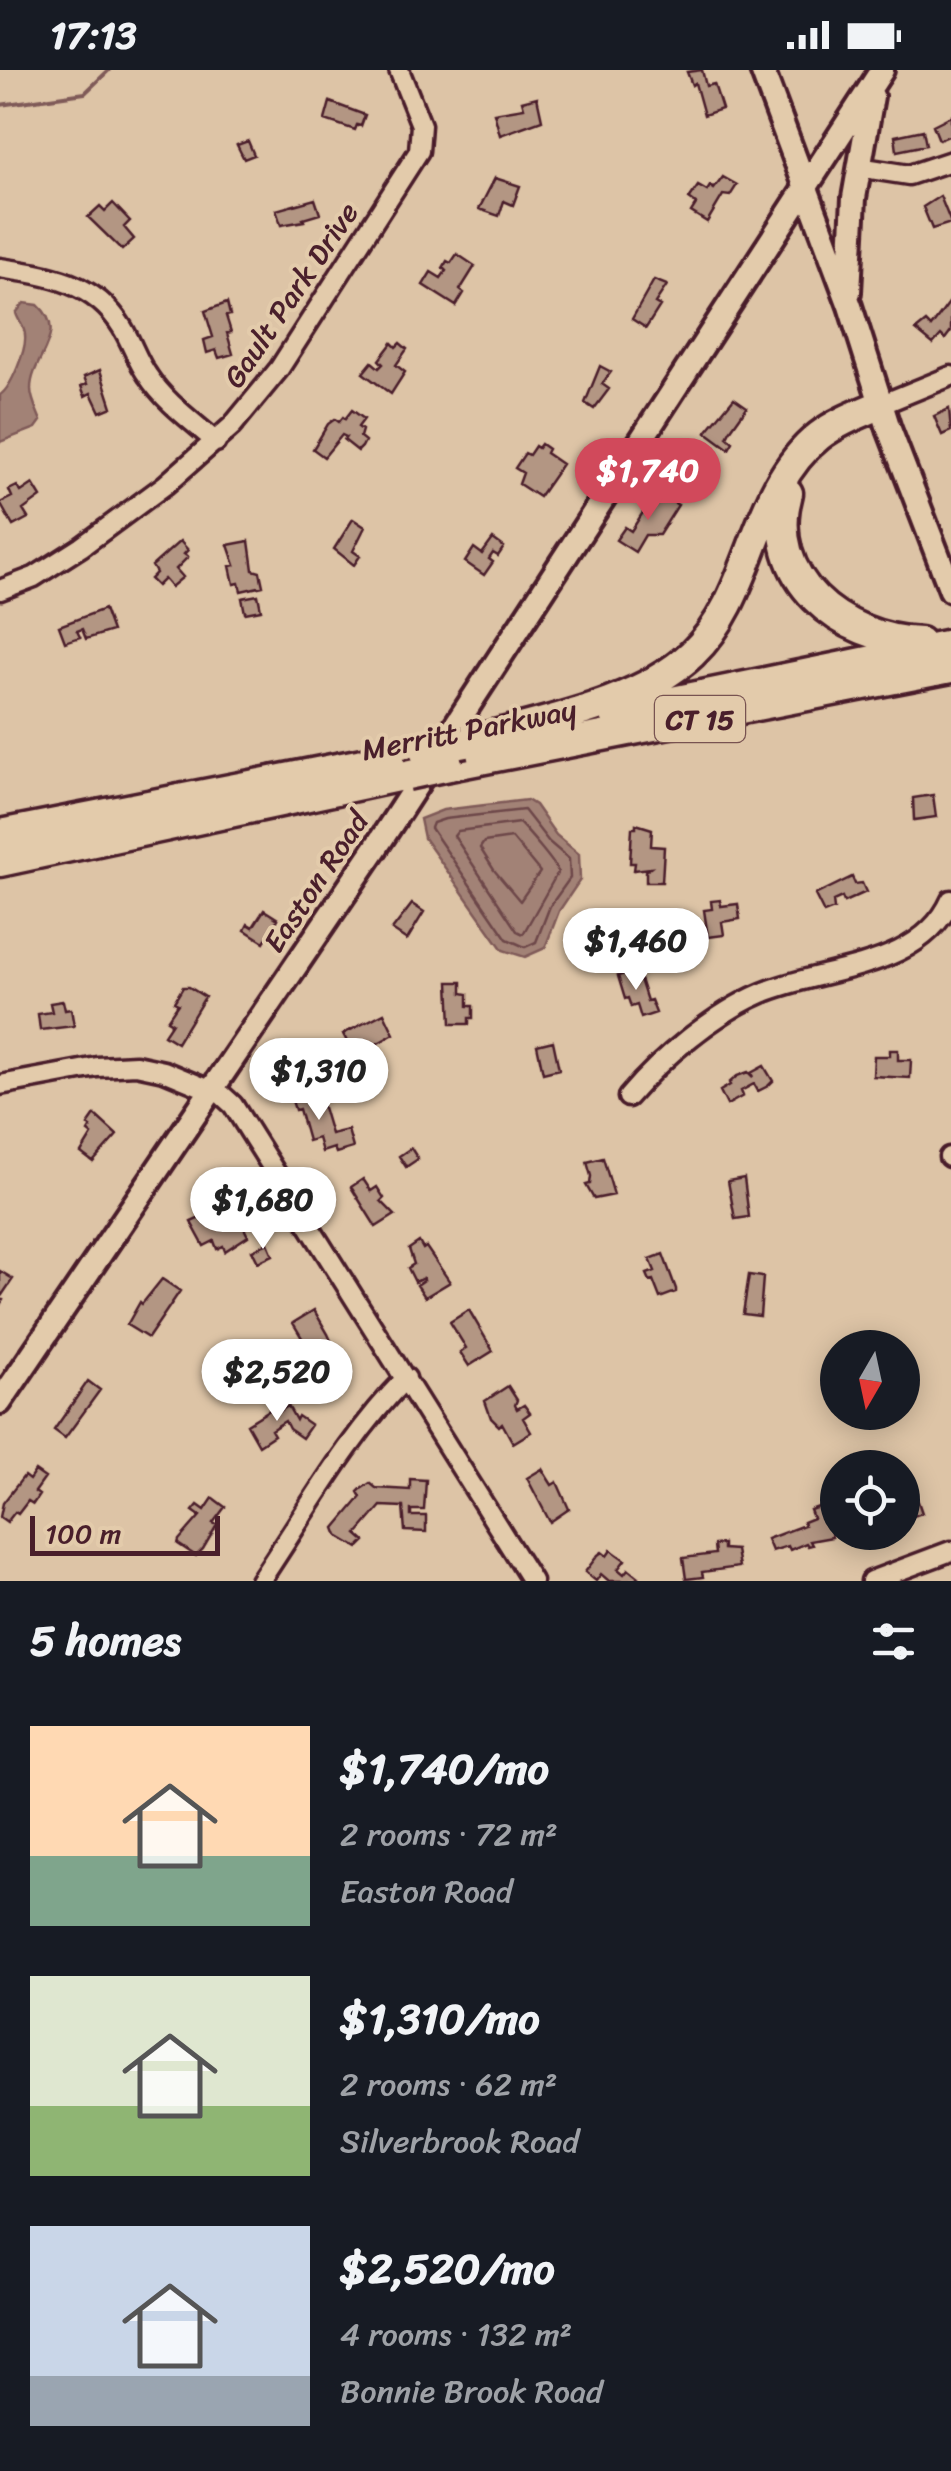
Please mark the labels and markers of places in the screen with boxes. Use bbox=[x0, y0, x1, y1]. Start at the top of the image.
pin: $1,740 bbox=[567, 438, 729, 523]
pin: $1,460 bbox=[555, 908, 717, 993]
pin: $1,310 bbox=[238, 1038, 400, 1123]
pin: $1,680 bbox=[182, 1167, 344, 1252]
pin: $2,520 bbox=[196, 1339, 358, 1424]

